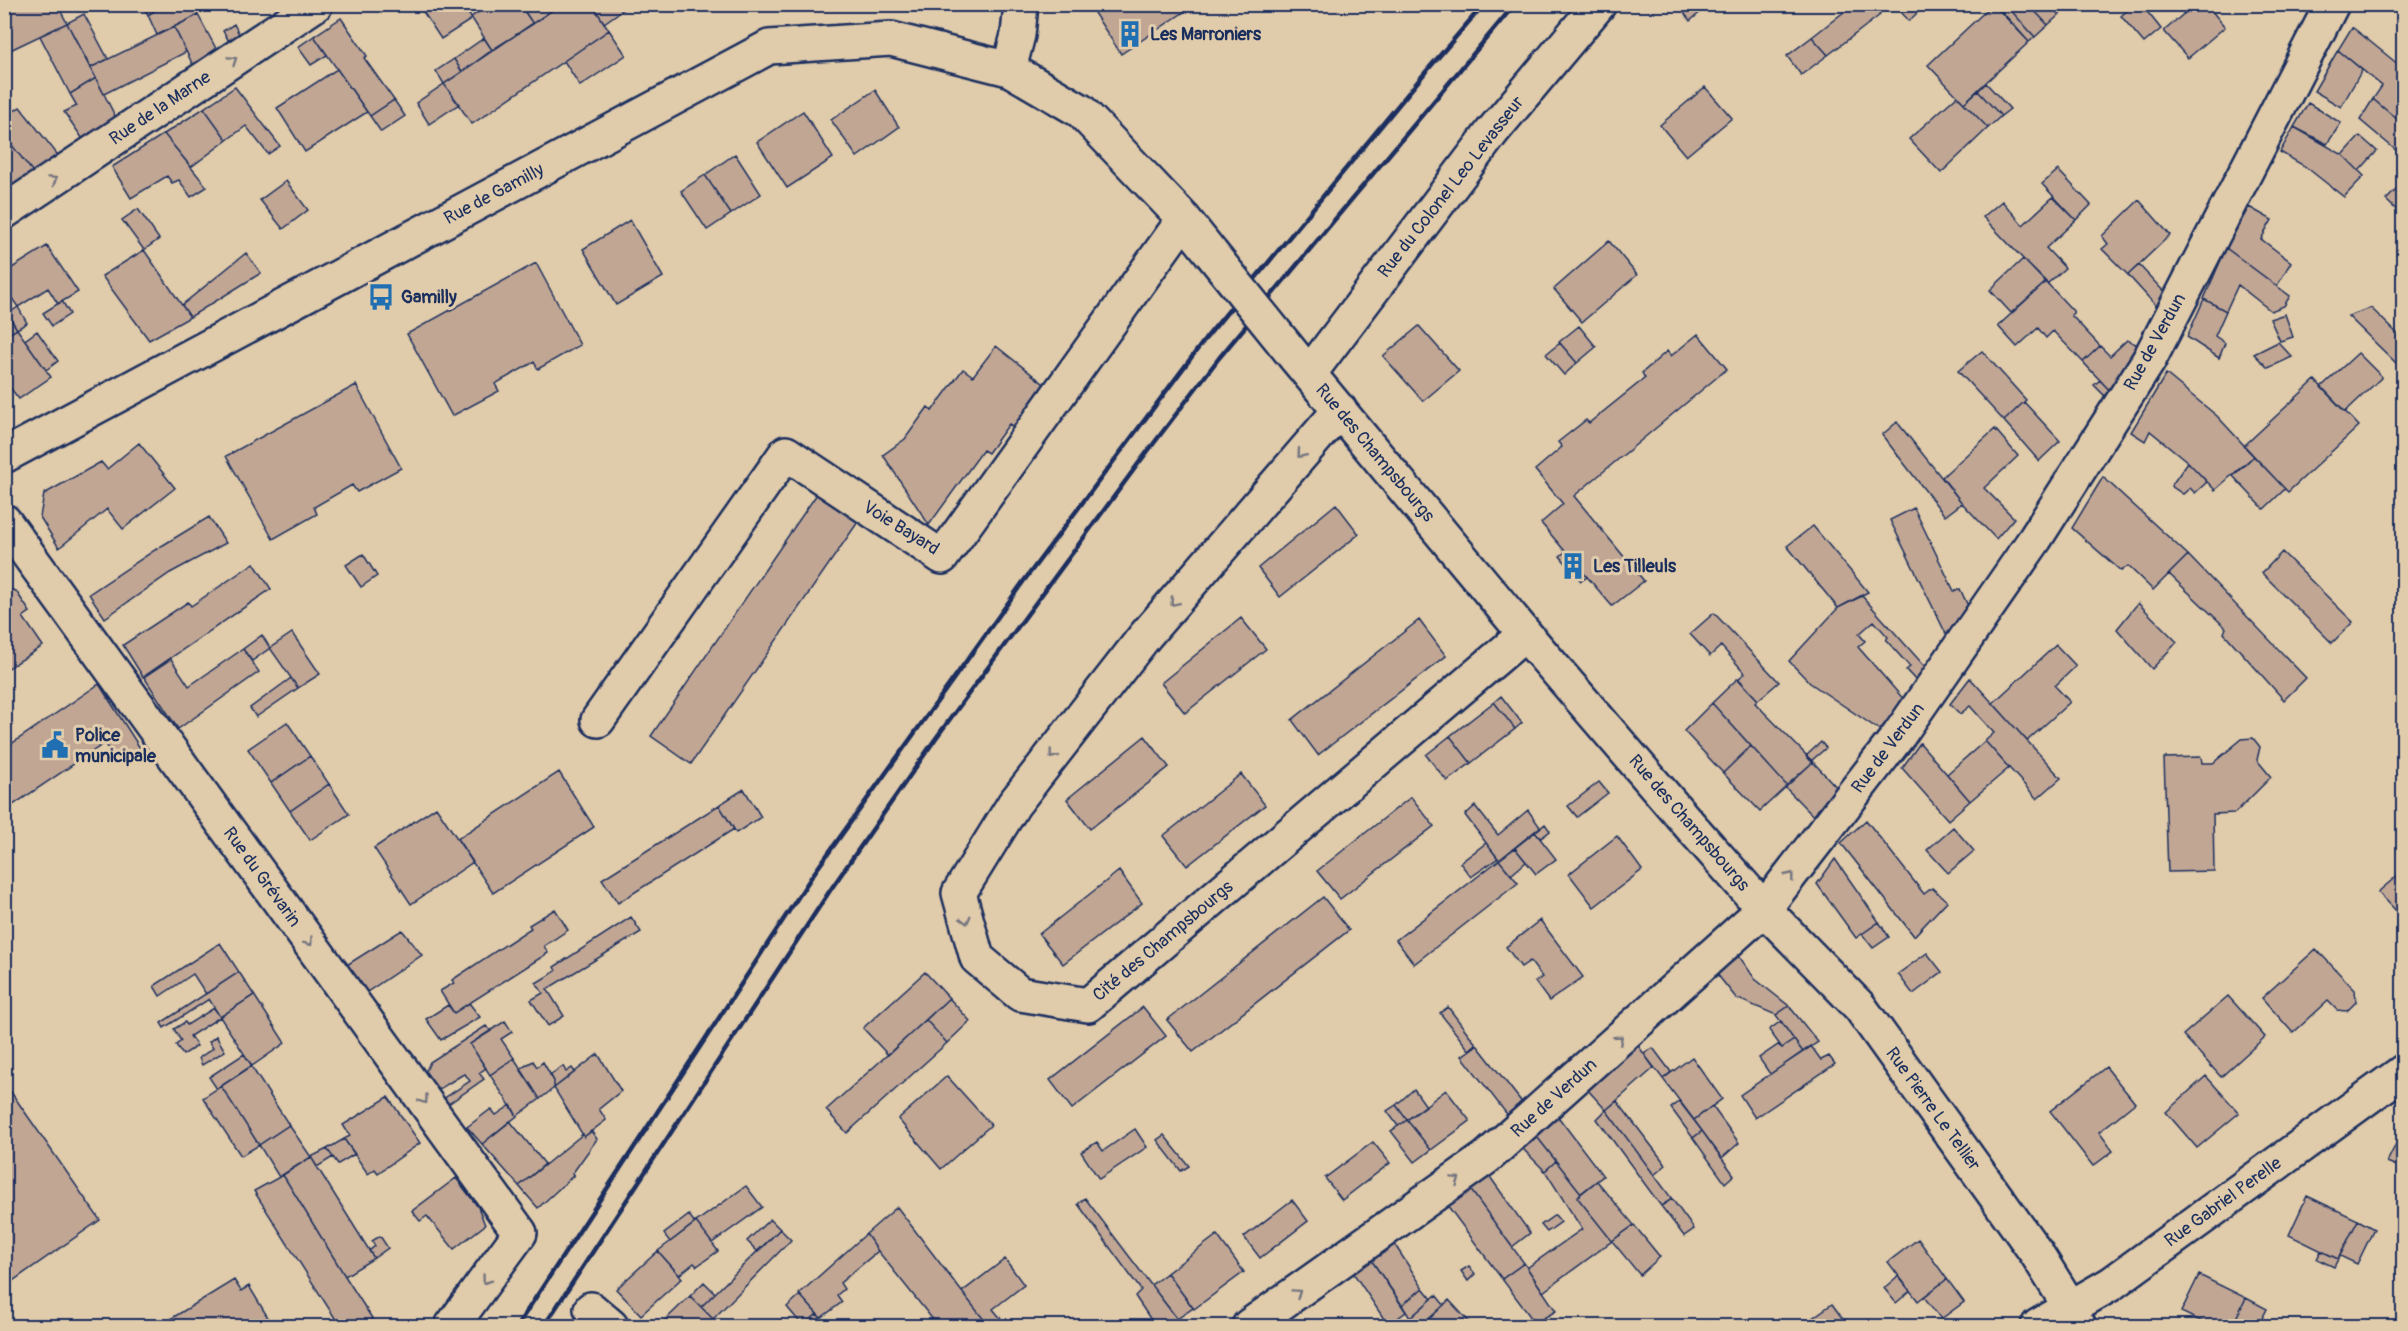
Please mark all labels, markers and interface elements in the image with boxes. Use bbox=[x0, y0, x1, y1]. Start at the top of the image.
building icon: Les Marroniers bbox=[1115, 19, 1145, 49]
place label: Les Marroniers bbox=[1150, 23, 1262, 46]
one-way arrow bbox=[226, 56, 237, 67]
street label: Rue de la Marne bbox=[105, 66, 215, 150]
street label: Rue du Colonel Leo Levasseur bbox=[1373, 91, 1529, 282]
street label: Rue de Gamilly bbox=[440, 158, 548, 230]
one-way arrow bbox=[46, 176, 57, 187]
bus stop icon: Gamilly bbox=[366, 282, 396, 312]
place label: Gamilly bbox=[401, 286, 457, 309]
street label: Rue de Verdun bbox=[2119, 289, 2191, 395]
street label: Rue des Champsbourgs bbox=[1310, 379, 1440, 527]
one-way arrow bbox=[1297, 447, 1308, 458]
street label: Voie Bayard bbox=[858, 495, 944, 561]
building icon: Les Tilleuls bbox=[1558, 551, 1588, 581]
place label: Les Tilleuls bbox=[1593, 555, 1677, 578]
one-way arrow bbox=[1170, 595, 1181, 606]
street label: Rue de Verdun bbox=[1846, 698, 1930, 798]
place label: Police municipale bbox=[75, 724, 157, 768]
public building icon: Police municipale bbox=[40, 730, 70, 760]
one-way arrow bbox=[1049, 748, 1060, 759]
street label: Rue des Champsbourgs bbox=[1623, 750, 1755, 896]
street label: Rue du Grévarin bbox=[218, 822, 306, 932]
one-way arrow bbox=[1783, 872, 1794, 883]
street label: Cité des Champsbourgs bbox=[1088, 875, 1238, 1007]
one-way arrow bbox=[959, 915, 972, 925]
one-way arrow bbox=[302, 936, 313, 947]
one-way arrow bbox=[1613, 1035, 1623, 1046]
street label: Rue Pierre Le Tellier bbox=[1880, 1043, 1986, 1176]
street label: Rue de Verdun bbox=[1506, 1053, 1602, 1143]
one-way arrow bbox=[417, 1094, 428, 1105]
street label: Rue Gabriel Perelle bbox=[2160, 1152, 2286, 1252]
one-way arrow bbox=[1449, 1176, 1460, 1187]
one-way arrow bbox=[482, 1273, 493, 1284]
one-way arrow bbox=[1290, 1289, 1301, 1300]

